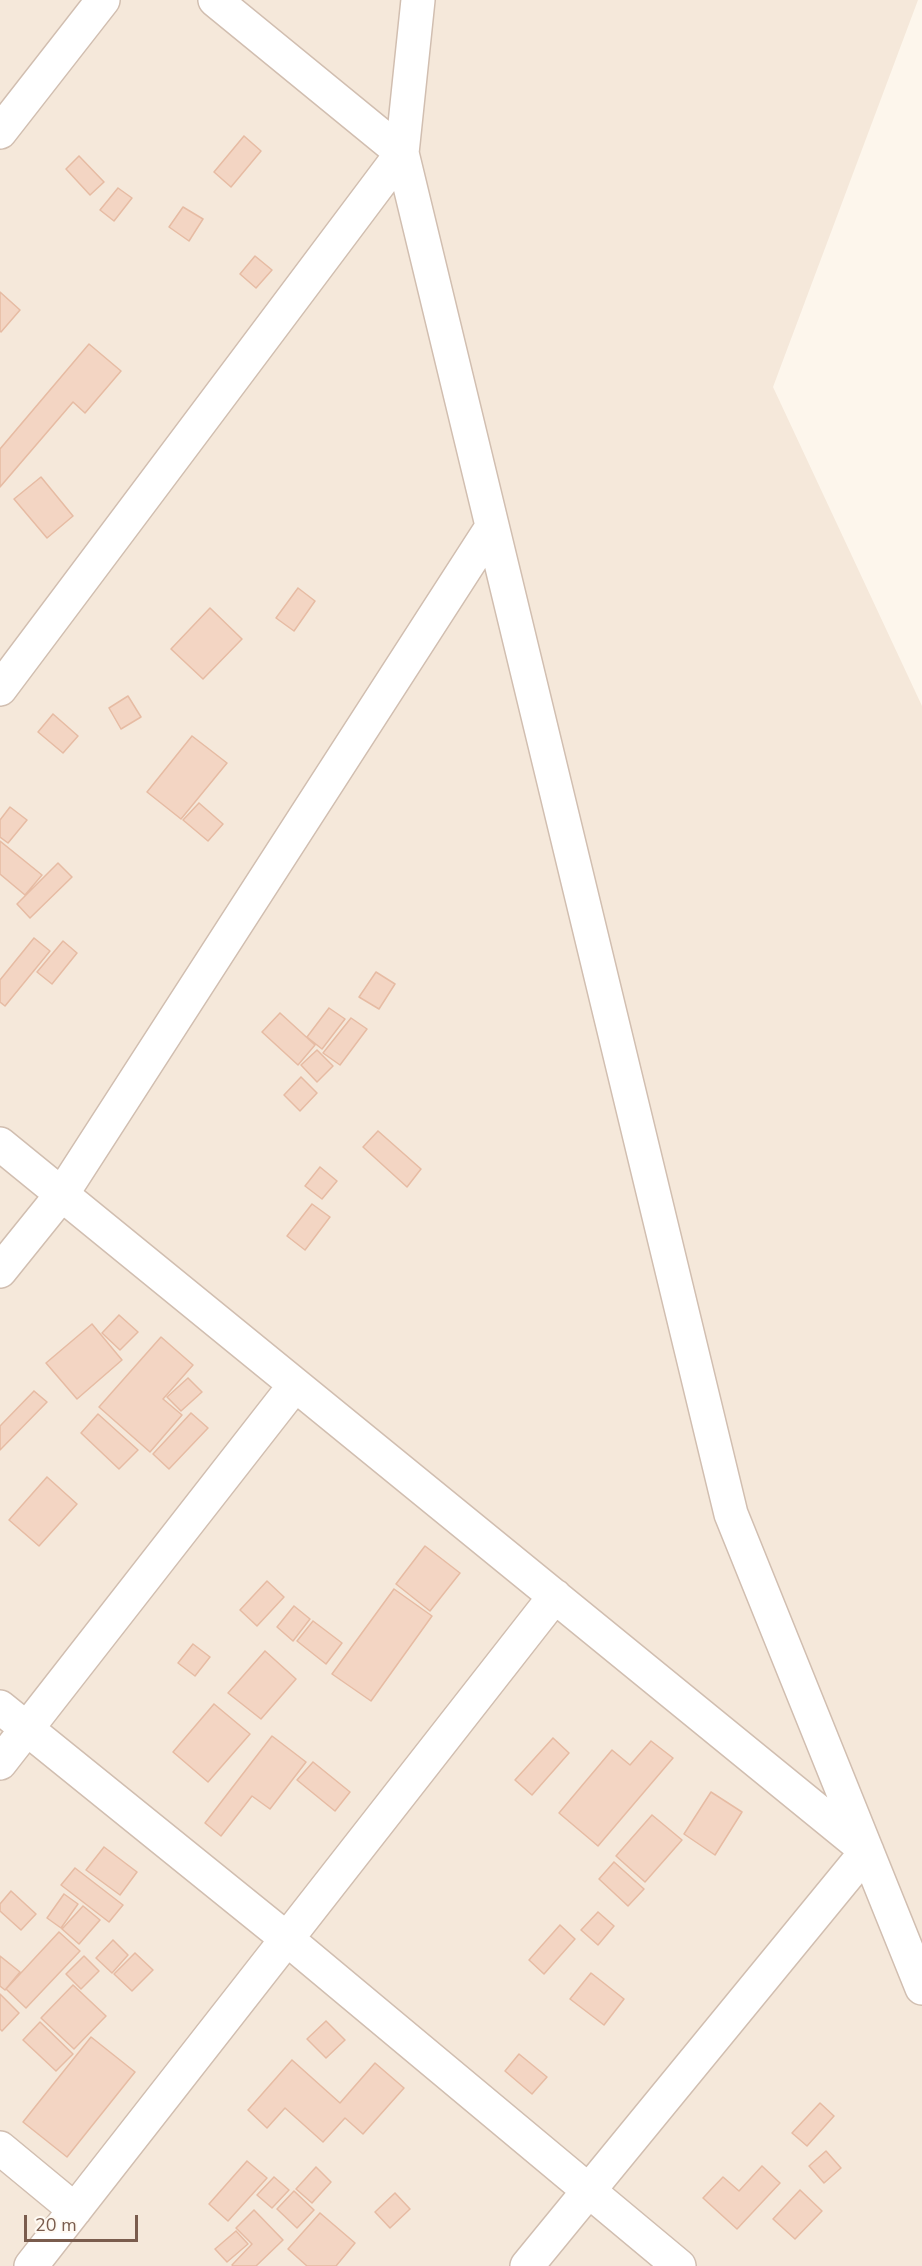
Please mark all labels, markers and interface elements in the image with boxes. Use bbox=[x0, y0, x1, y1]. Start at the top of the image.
scale bar bbox=[27, 2203, 141, 2241]
text: 20 m bbox=[35, 2213, 77, 2237]

